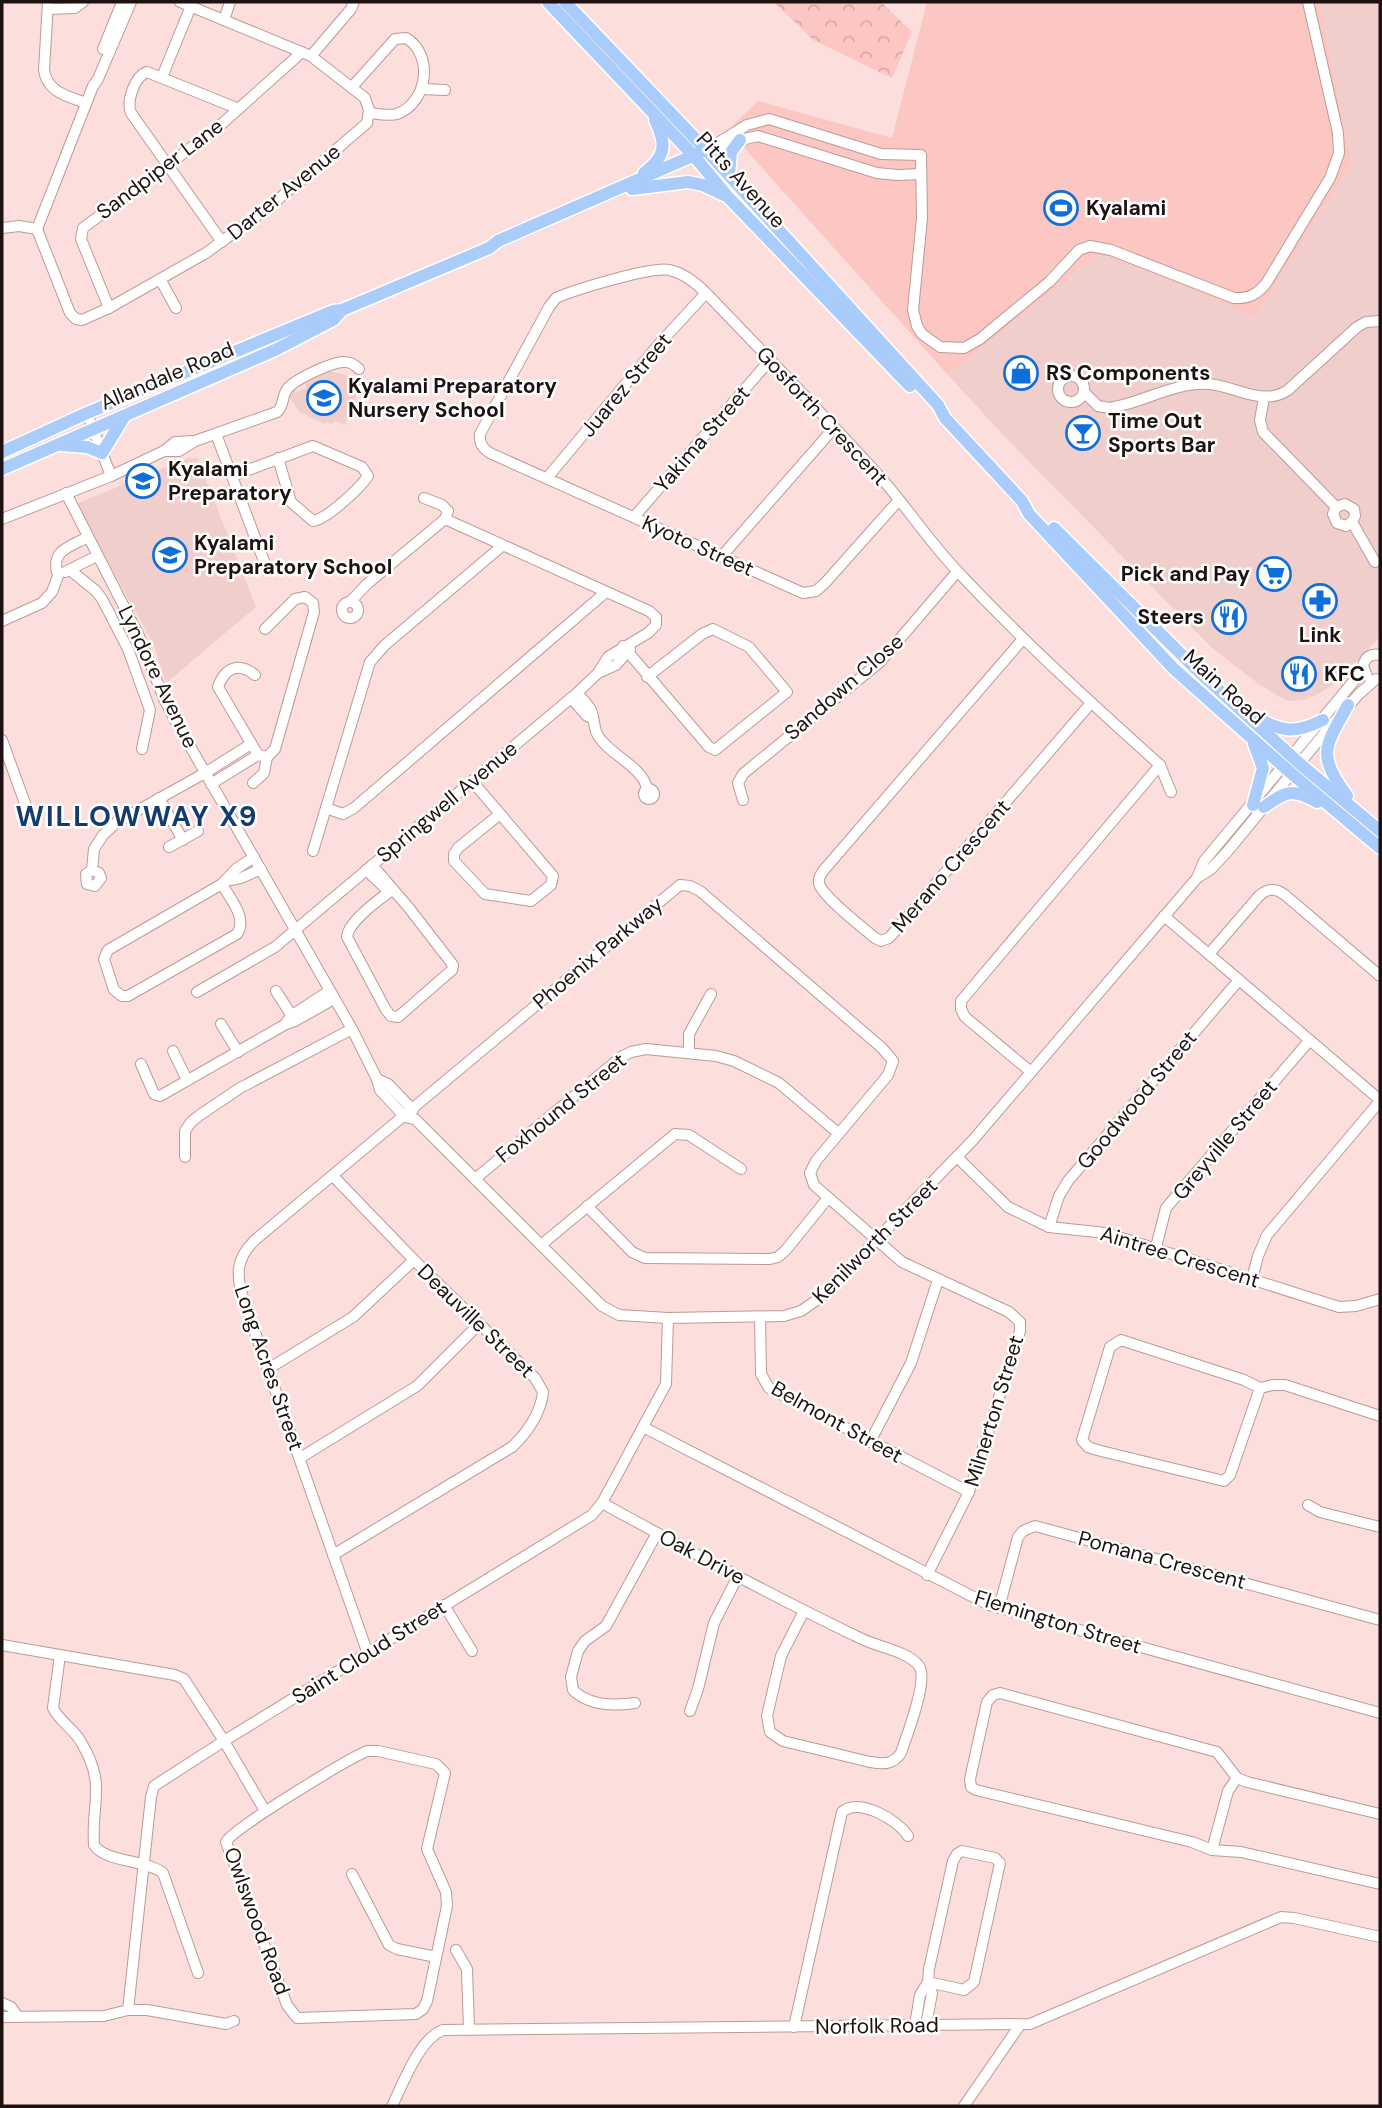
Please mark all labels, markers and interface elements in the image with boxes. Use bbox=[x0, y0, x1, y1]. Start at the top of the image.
street label: Sandpiper Lane bbox=[91, 112, 229, 226]
street label: Pitts Avenue bbox=[690, 126, 792, 234]
street label: Darter Avenue bbox=[221, 138, 347, 246]
sports icon: Kyalami bbox=[1042, 189, 1080, 227]
place label: Kyalami bbox=[1086, 194, 1166, 222]
street label: Juarez Street bbox=[574, 327, 678, 443]
street label: Allandale Road bbox=[96, 335, 238, 417]
street label: Gosforth Crescent bbox=[750, 340, 894, 492]
shop icon: RS Components bbox=[1002, 354, 1040, 392]
place label: RS Components bbox=[1046, 359, 1210, 387]
place label: Kyalami Preparatory Nursery School bbox=[348, 372, 557, 424]
school or university icon: Kyalami Preparatory Nursery School bbox=[305, 379, 343, 417]
street label: Yakima Street bbox=[648, 380, 756, 498]
place label: Time Out Sports Bar bbox=[1108, 407, 1216, 459]
bar icon: Time Out Sports Bar bbox=[1064, 414, 1102, 452]
place label: Kyalami Preparatory bbox=[168, 455, 292, 507]
school or university icon: Kyalami Preparatory bbox=[124, 462, 162, 500]
street label: Kyoto Street bbox=[638, 509, 758, 583]
place label: Kyalami Preparatory School bbox=[194, 529, 392, 581]
school or university icon: Kyalami Preparatory School bbox=[151, 536, 189, 574]
supermarket icon: Pick and Pay bbox=[1255, 555, 1293, 593]
place label: Pick and Pay bbox=[1121, 560, 1250, 588]
pharmacy icon: Link bbox=[1301, 582, 1339, 620]
restaurant icon: Steers bbox=[1210, 598, 1248, 636]
street label: Lyndore Avenue bbox=[111, 601, 205, 753]
place label: Steers bbox=[1137, 603, 1204, 631]
place label: Link bbox=[1299, 621, 1341, 649]
street label: Sandown Close bbox=[779, 627, 910, 747]
street label: Main Road bbox=[1177, 643, 1271, 731]
restaurant icon: KFC bbox=[1280, 655, 1318, 693]
place label: KFC bbox=[1324, 660, 1365, 688]
street label: Springwell Avenue bbox=[371, 735, 523, 869]
street label: Merano Crescent bbox=[885, 793, 1017, 939]
district label: WILLOWWAY X9 bbox=[15, 798, 259, 835]
street label: Phoenix Parkway bbox=[527, 890, 669, 1016]
street label: Goodwood Street bbox=[1071, 1025, 1203, 1175]
street label: Foxhound Street bbox=[490, 1047, 632, 1169]
street label: Greyville Street bbox=[1166, 1074, 1284, 1206]
street label: Kenilworth Street bbox=[806, 1172, 944, 1310]
street label: Aintree Crescent bbox=[1097, 1219, 1263, 1295]
street label: Deauville Street bbox=[411, 1258, 541, 1384]
street label: Long Acres Street bbox=[228, 1282, 310, 1454]
street label: Milnerton Street bbox=[958, 1332, 1030, 1490]
street label: Belmont Street bbox=[766, 1374, 908, 1470]
street label: Oak Drive bbox=[654, 1523, 750, 1591]
street label: Pomana Crescent bbox=[1075, 1524, 1249, 1596]
street label: Flemington Street bbox=[971, 1583, 1145, 1661]
street label: Saint Cloud Street bbox=[287, 1593, 451, 1711]
street label: Owlswood Road bbox=[217, 1843, 297, 1999]
street label: Norfolk Road bbox=[815, 2011, 939, 2041]

